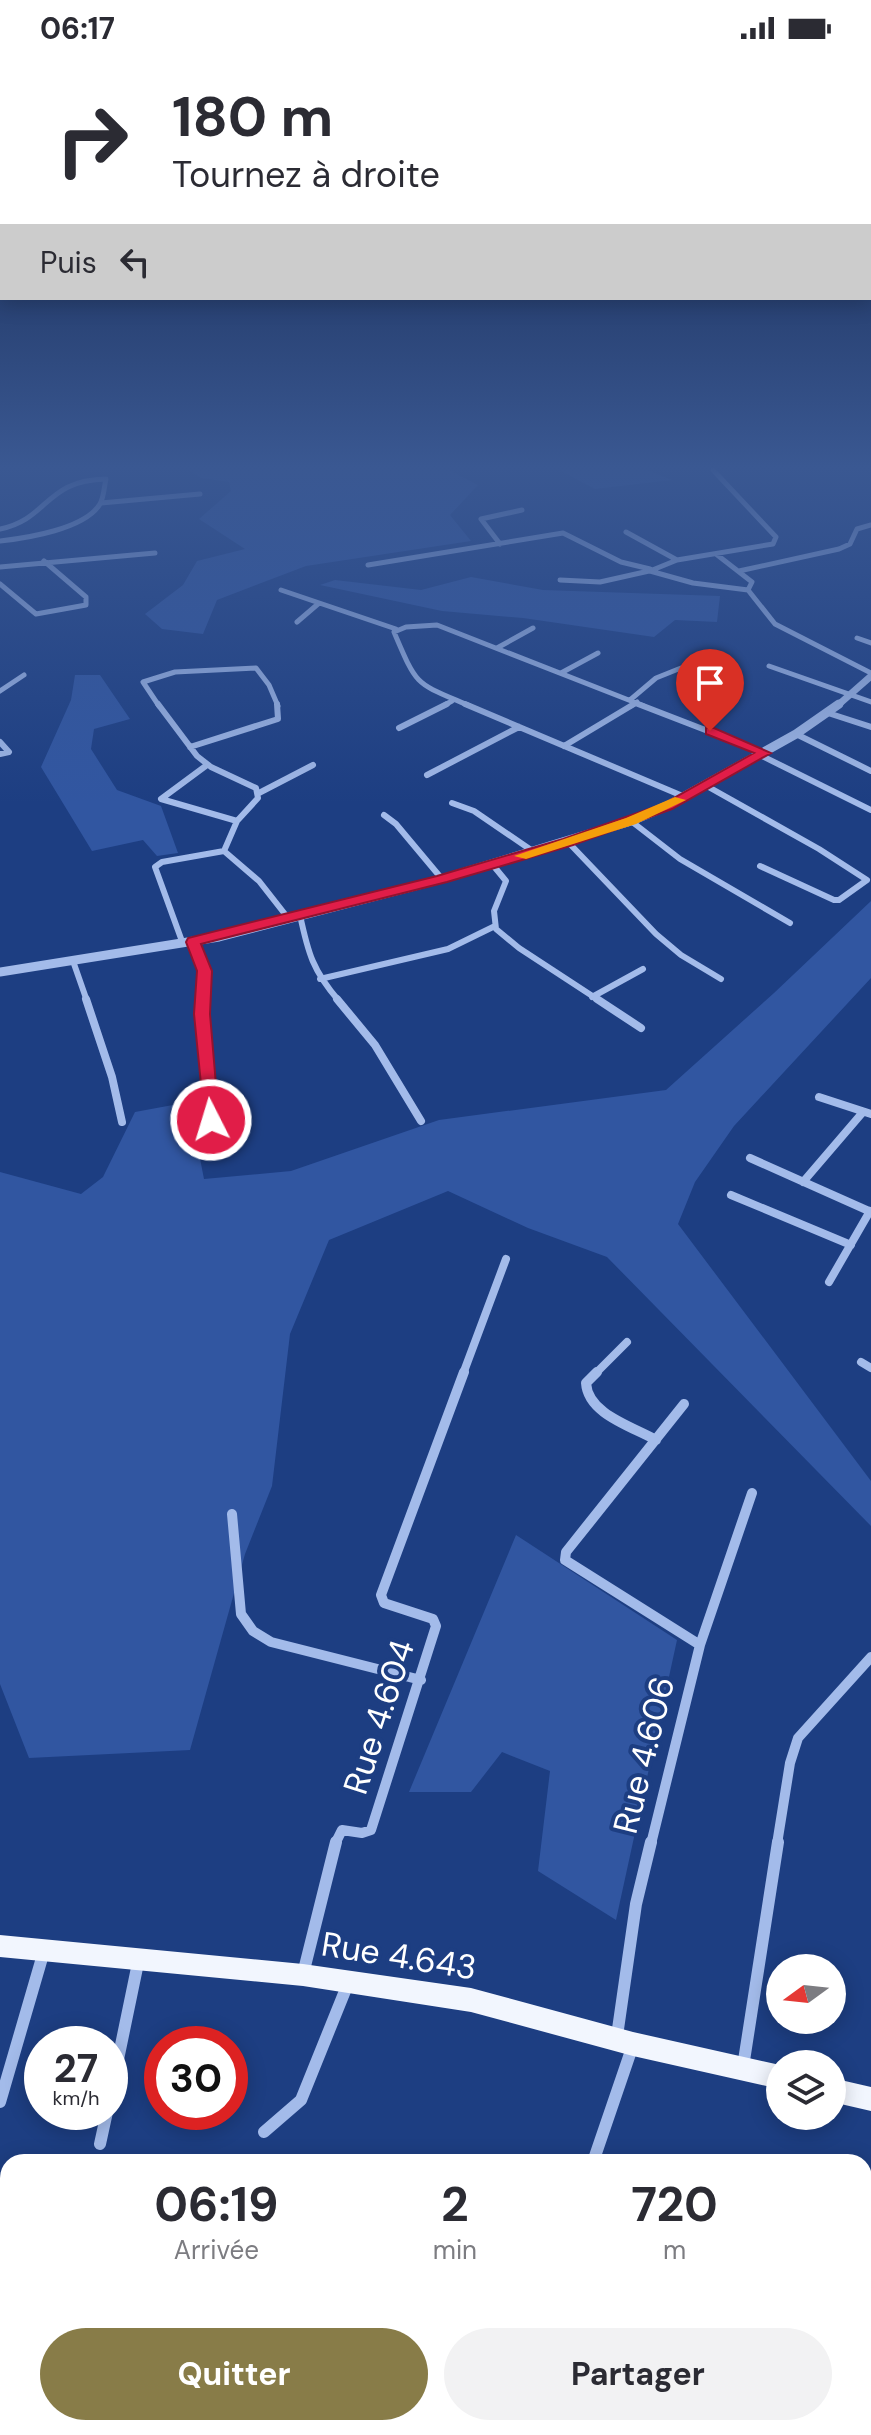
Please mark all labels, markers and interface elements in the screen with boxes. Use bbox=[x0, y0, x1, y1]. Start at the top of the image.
text: 06:17 bbox=[40, 9, 115, 48]
text: 180 m bbox=[172, 80, 333, 153]
icon: right bbox=[40, 88, 144, 192]
text: Tournez à droite bbox=[172, 151, 440, 198]
icon: left bbox=[113, 240, 157, 284]
text: Puis bbox=[40, 243, 97, 282]
pin bbox=[676, 649, 744, 731]
icon: arrive bbox=[688, 661, 732, 705]
position arrow bbox=[169, 1078, 253, 1162]
street label: Rue 4.604 bbox=[333, 1634, 425, 1800]
street label: Rue 4.606 bbox=[603, 1672, 685, 1838]
street label: Rue 4.643 bbox=[318, 1922, 480, 1990]
north arrow bbox=[766, 1954, 846, 2034]
map controls bbox=[766, 1954, 846, 2130]
speed limit sign: 30 bbox=[144, 2026, 248, 2130]
text: 27 bbox=[54, 2042, 98, 2094]
button: layers bbox=[766, 2050, 846, 2130]
text: km/h bbox=[52, 2085, 100, 2111]
text: 06:19 bbox=[154, 2173, 279, 2236]
text: 2 bbox=[441, 2173, 469, 2236]
text: 720 bbox=[631, 2173, 718, 2236]
text: Arrivée bbox=[174, 2233, 259, 2267]
text: min bbox=[433, 2233, 477, 2267]
text: m bbox=[663, 2233, 686, 2267]
button: Quitter bbox=[40, 2328, 428, 2420]
button: Partager bbox=[444, 2328, 832, 2420]

